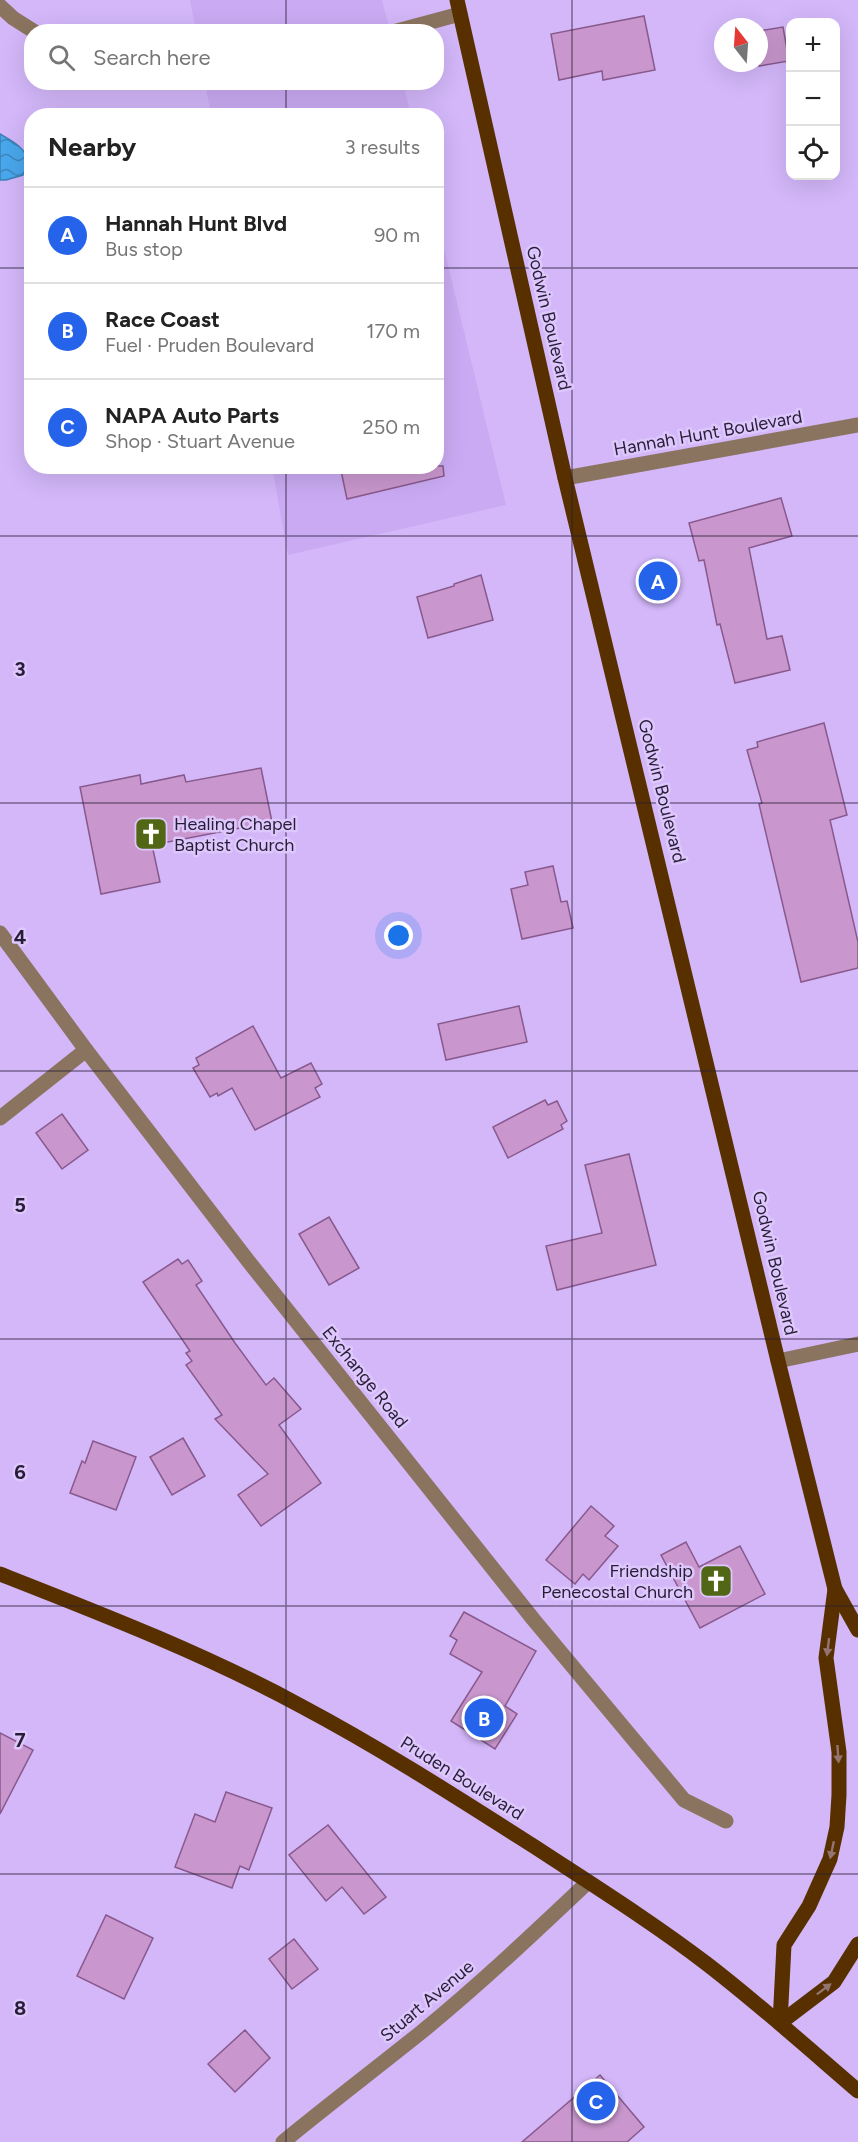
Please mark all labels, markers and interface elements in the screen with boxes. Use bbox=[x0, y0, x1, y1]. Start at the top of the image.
north arrow bbox=[714, 18, 768, 72]
map controls bbox=[786, 18, 840, 180]
button: + bbox=[786, 18, 840, 72]
search box bbox=[24, 24, 444, 90]
icon: search bbox=[45, 41, 78, 74]
text: Search here bbox=[93, 44, 211, 71]
button: − bbox=[786, 72, 840, 126]
button: locate bbox=[786, 126, 840, 180]
text: Nearby bbox=[48, 131, 136, 163]
text: 3 results bbox=[345, 135, 420, 159]
text: Hannah Hunt Blvd bbox=[105, 210, 287, 237]
text: A bbox=[60, 223, 75, 247]
text: 90 m bbox=[374, 223, 420, 247]
text: Bus stop bbox=[105, 237, 183, 261]
street label: Godwin Boulevard bbox=[522, 244, 576, 392]
text: Race Coast bbox=[105, 306, 220, 333]
text: B bbox=[61, 319, 74, 343]
text: 170 m bbox=[366, 319, 420, 343]
text: Fuel · Pruden Boulevard bbox=[105, 333, 314, 357]
text: NAPA Auto Parts bbox=[105, 402, 279, 429]
street label: Hannah Hunt Boulevard bbox=[612, 406, 804, 460]
text: C bbox=[60, 415, 75, 439]
text: 250 m bbox=[363, 415, 420, 439]
text: Shop · Stuart Avenue bbox=[105, 429, 295, 453]
pin: A bbox=[638, 558, 678, 604]
text: 3 bbox=[14, 657, 26, 681]
street label: Godwin Boulevard bbox=[633, 717, 691, 865]
place label: Healing Chapel Baptist Church bbox=[174, 813, 296, 856]
church icon: Healing Chapel Baptist Church bbox=[133, 816, 169, 852]
your location bbox=[384, 921, 413, 950]
text: 4 bbox=[14, 925, 27, 949]
street label: Godwin Boulevard bbox=[748, 1189, 802, 1337]
text: 5 bbox=[14, 1193, 26, 1217]
street label: Exchange Road bbox=[317, 1322, 413, 1432]
text: 6 bbox=[14, 1460, 26, 1484]
place label: Friendship Penecostal Church bbox=[541, 1560, 693, 1603]
church icon: Friendship Penecostal Church bbox=[698, 1563, 734, 1599]
one-way arrow bbox=[823, 1638, 832, 1657]
pin: B bbox=[464, 1696, 504, 1740]
text: 7 bbox=[14, 1728, 26, 1752]
street label: Pruden Boulevard bbox=[396, 1731, 528, 1825]
one-way arrow bbox=[834, 1745, 843, 1764]
one-way arrow bbox=[827, 1841, 836, 1860]
street label: Stuart Avenue bbox=[376, 1955, 478, 2046]
one-way arrow bbox=[817, 1983, 832, 1995]
text: 8 bbox=[14, 1996, 26, 2020]
pin: C bbox=[576, 2078, 616, 2124]

